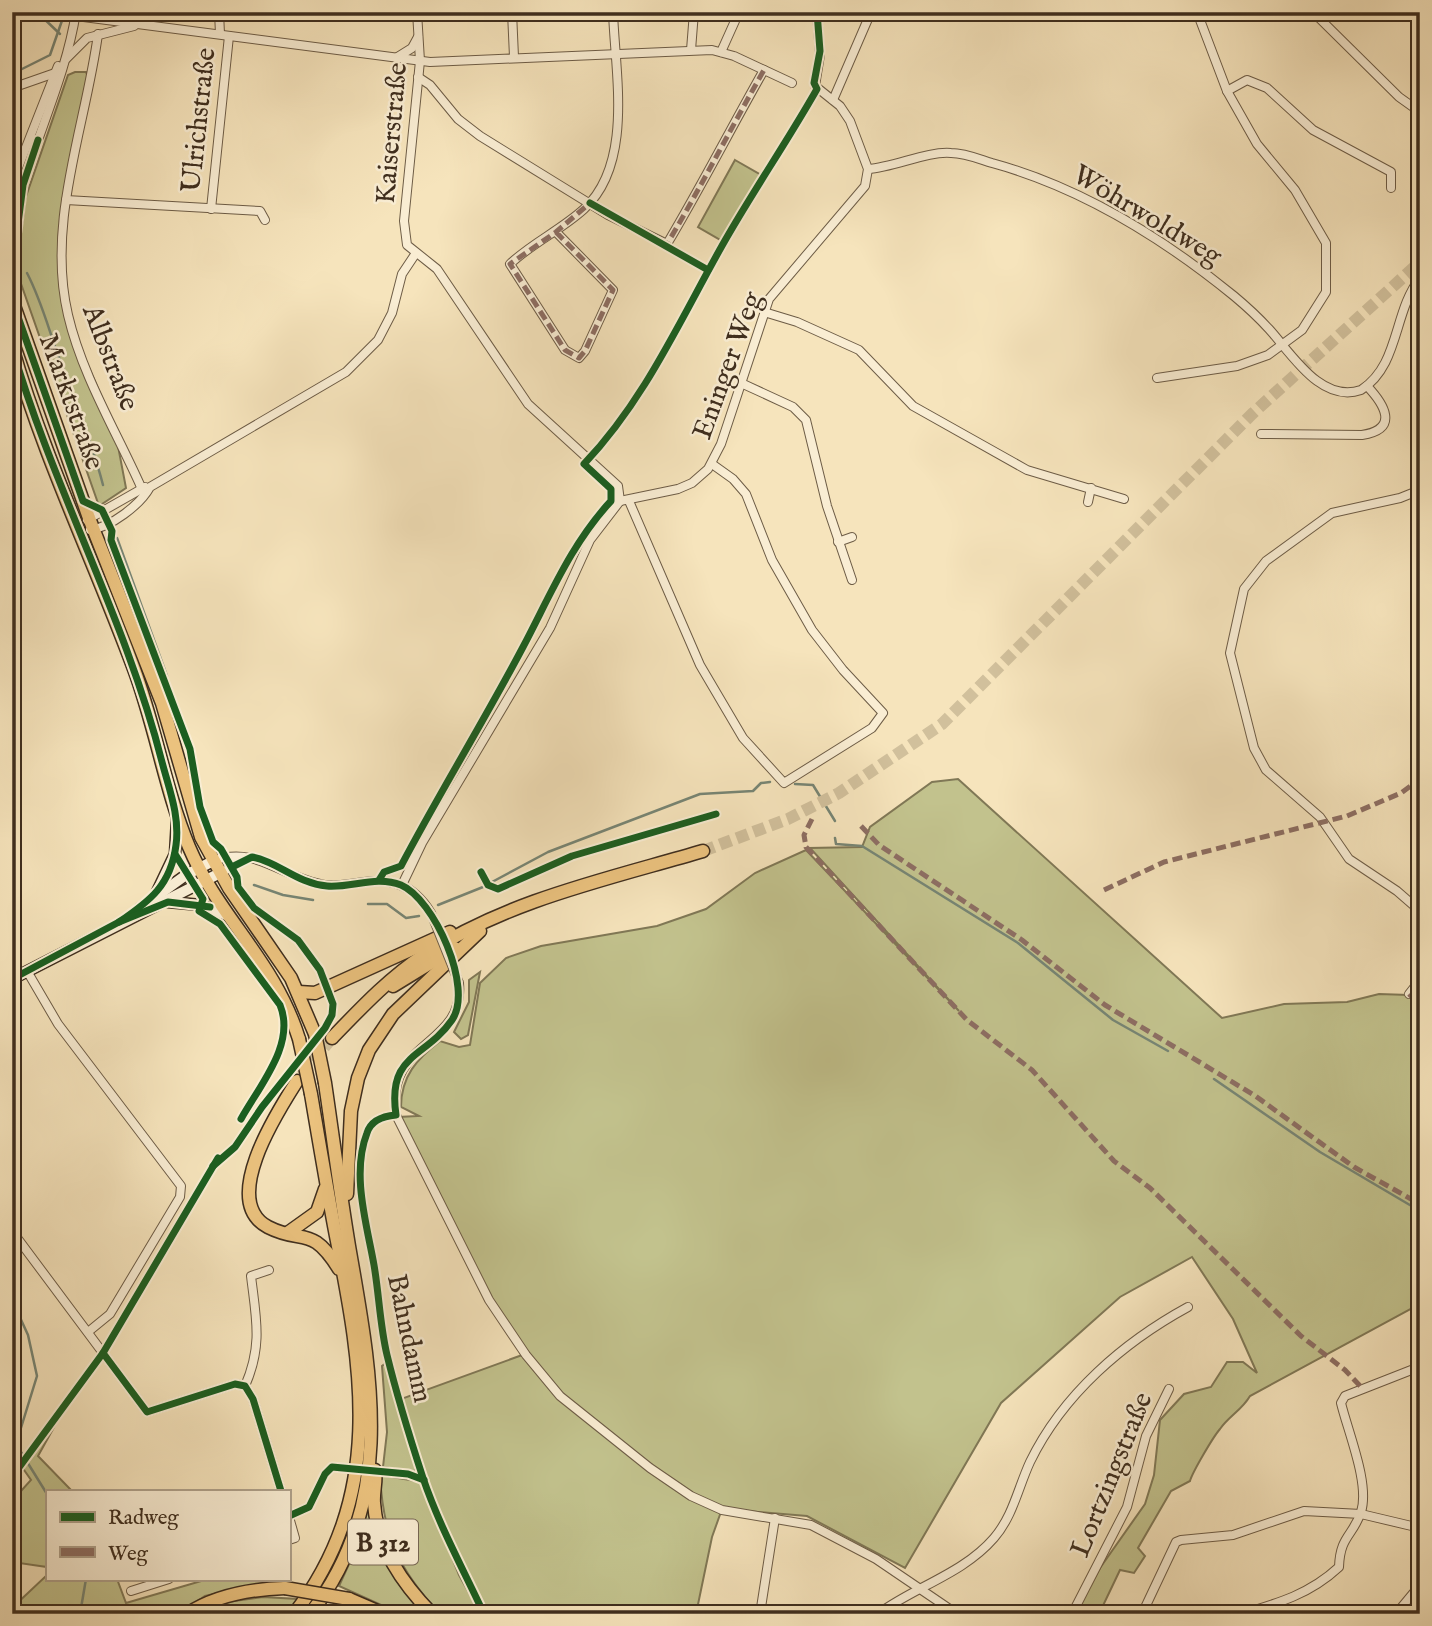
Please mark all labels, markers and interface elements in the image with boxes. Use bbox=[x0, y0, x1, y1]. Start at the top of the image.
street label: Ulrichstraße bbox=[174, 46, 224, 194]
street label: Kaiserstraße bbox=[369, 61, 416, 205]
street label: Wöhrwoldweg bbox=[1066, 158, 1228, 275]
street label: Eninger Weg bbox=[685, 287, 771, 444]
street label: Albstraße bbox=[73, 299, 146, 416]
street label: Marktstraße bbox=[30, 329, 111, 475]
street label: Bahndamm bbox=[378, 1271, 439, 1406]
street label: Lortzingstraße bbox=[1063, 1387, 1161, 1563]
legend bbox=[46, 1490, 290, 1580]
text: Radweg bbox=[108, 1505, 179, 1532]
road number: B 312 bbox=[348, 1520, 418, 1564]
text: Weg bbox=[108, 1541, 149, 1568]

